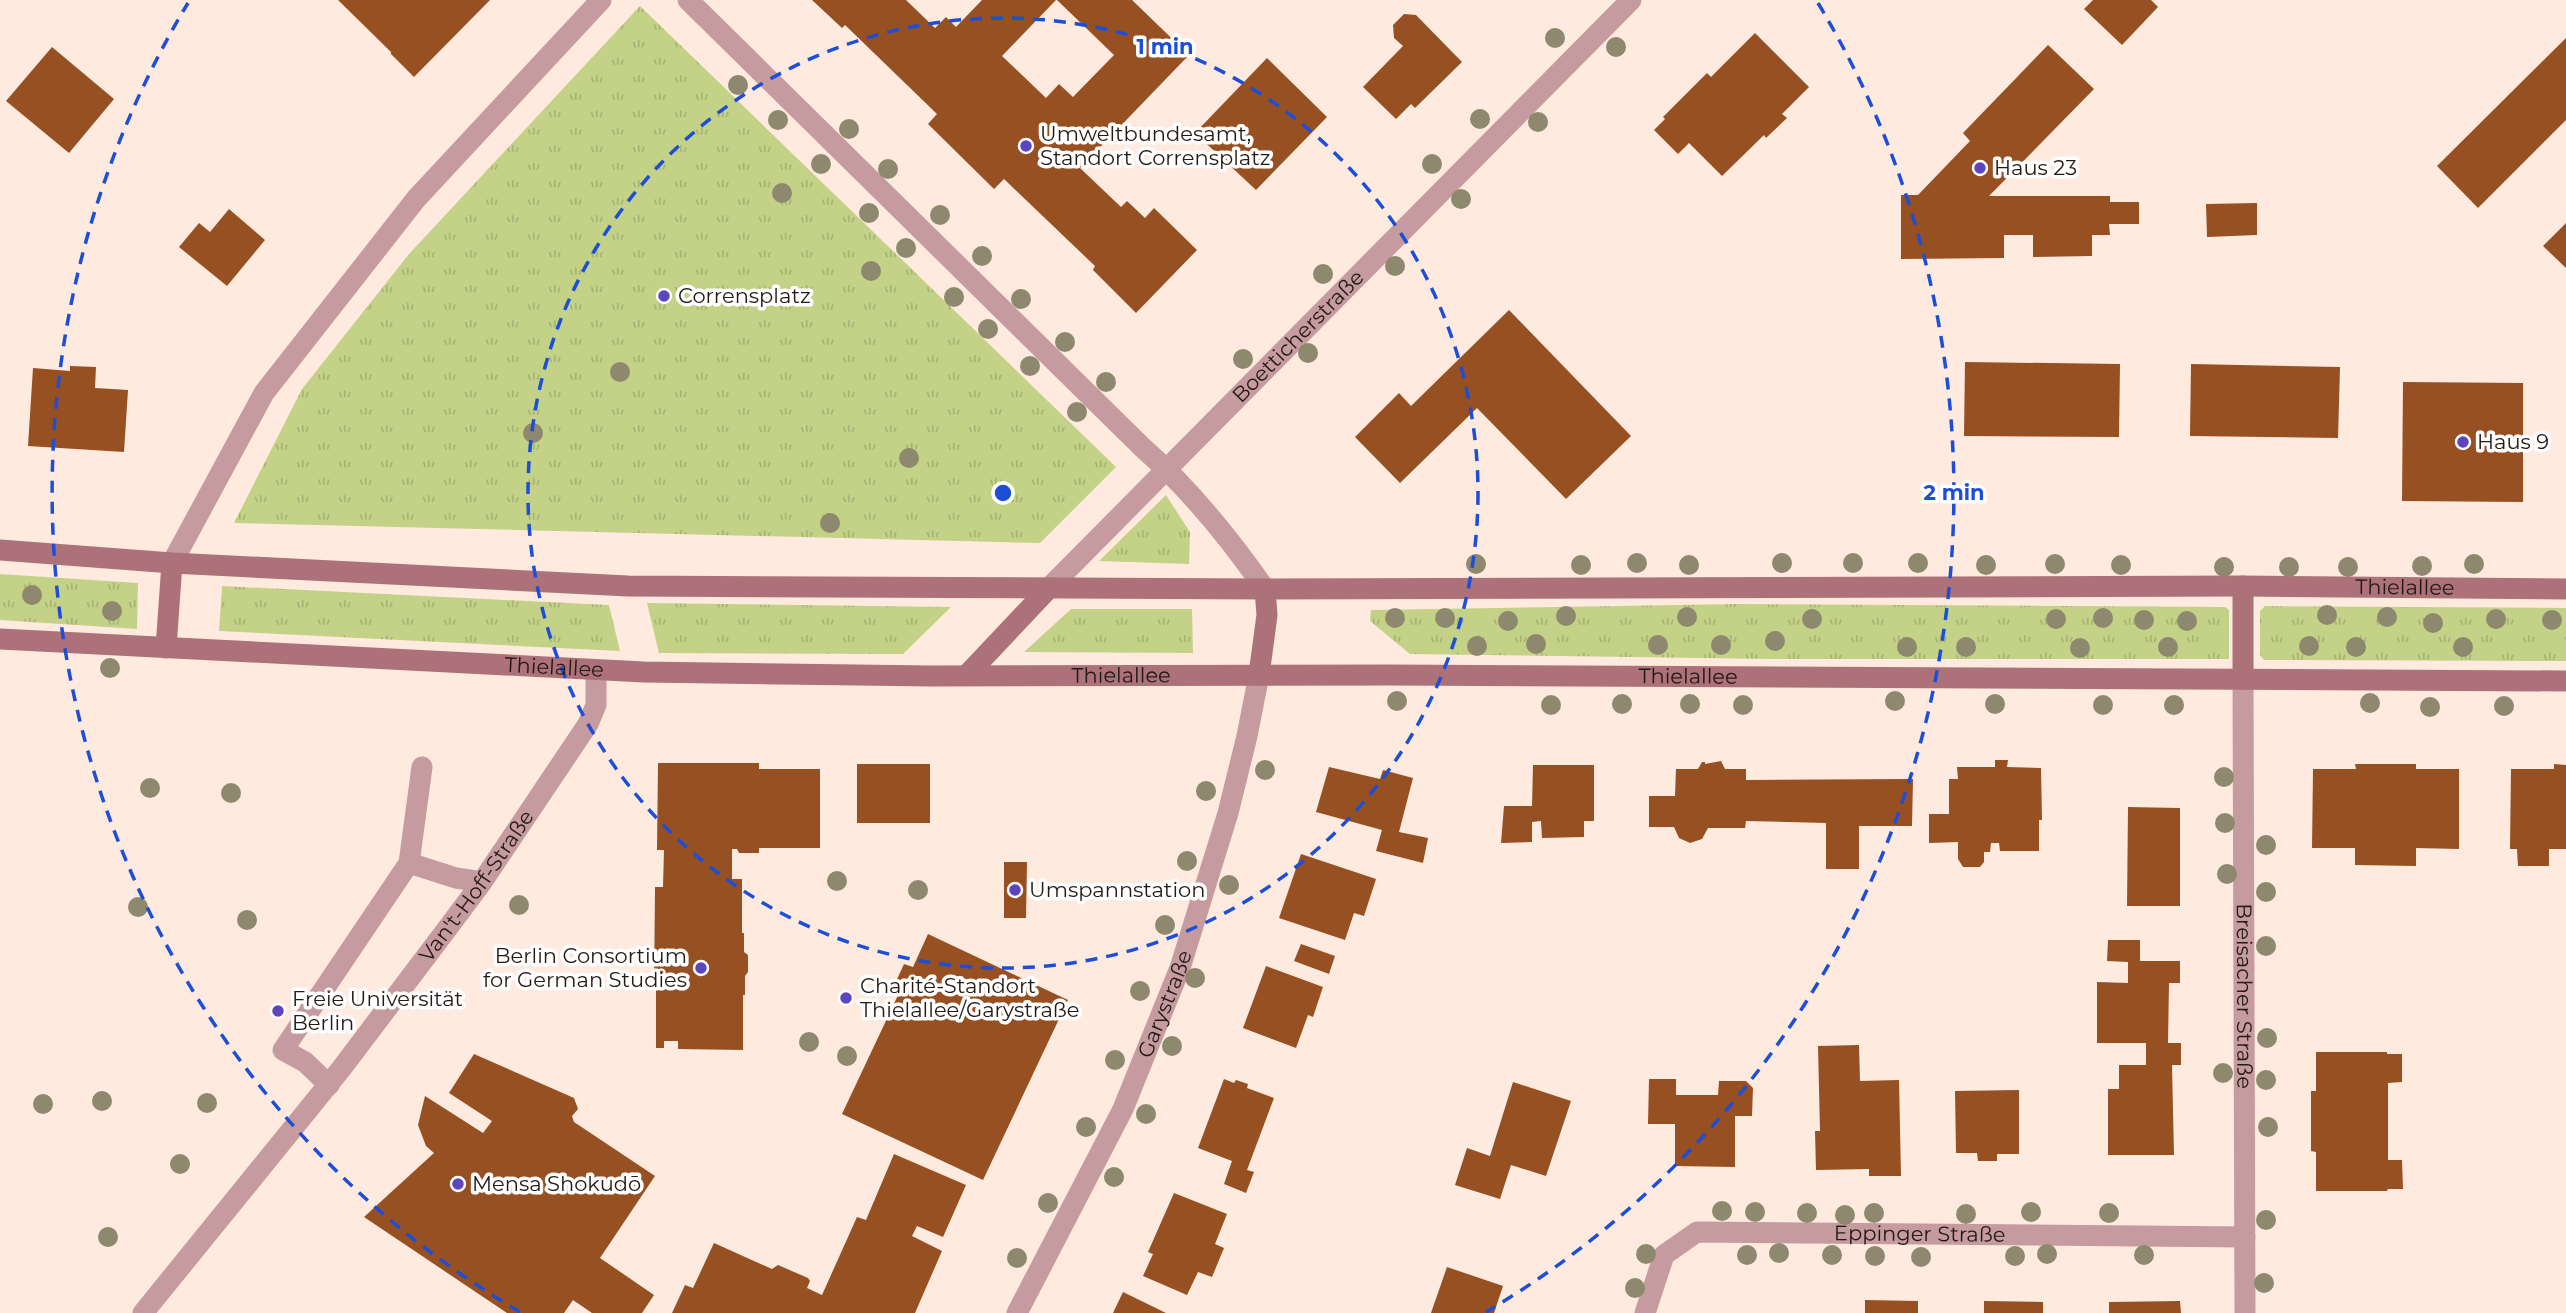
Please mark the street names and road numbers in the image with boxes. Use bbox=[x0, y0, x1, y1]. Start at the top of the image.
street label: Boetticherstraße bbox=[1227, 265, 1369, 408]
street label: Thielallee bbox=[2355, 574, 2455, 600]
street label: Thielallee bbox=[504, 652, 605, 682]
street label: Thielallee bbox=[1071, 662, 1171, 688]
street label: Thielallee bbox=[1638, 663, 1738, 689]
street label: Van't-Hoff-Straße bbox=[414, 805, 539, 967]
street label: Breisacher Straße bbox=[2232, 903, 2257, 1089]
street label: Garystraße bbox=[1132, 947, 1197, 1061]
street label: Eppinger Straße bbox=[1834, 1220, 2006, 1247]

